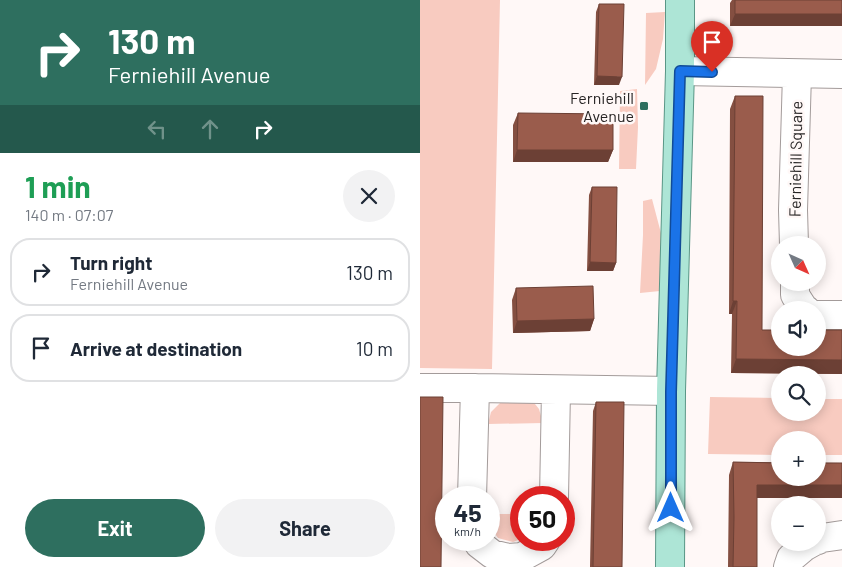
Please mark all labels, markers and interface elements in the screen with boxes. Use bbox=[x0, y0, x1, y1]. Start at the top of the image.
text: 130 m bbox=[108, 19, 195, 61]
icon: right bbox=[25, 20, 90, 85]
pin bbox=[691, 21, 733, 72]
icon: arrive bbox=[698, 28, 726, 56]
text: Ferniehill Avenue bbox=[108, 61, 270, 87]
place label: Ferniehill Avenue bbox=[570, 88, 634, 125]
marker: Ferniehill Avenue bbox=[638, 100, 650, 112]
street label: Ferniehill Square bbox=[784, 101, 806, 217]
icon: left bbox=[143, 115, 171, 143]
icon: ahead bbox=[196, 115, 224, 143]
icon: right bbox=[249, 115, 277, 143]
text: 1 min bbox=[25, 168, 91, 204]
button: close bbox=[343, 170, 395, 222]
text: 140 m · 07:07 bbox=[25, 205, 113, 224]
north arrow bbox=[771, 236, 826, 291]
map controls bbox=[771, 236, 826, 551]
text: Turn right bbox=[70, 251, 152, 274]
icon: right bbox=[27, 258, 55, 286]
text: 130 m bbox=[346, 261, 393, 284]
text: Ferniehill Avenue bbox=[70, 274, 188, 293]
button: sound bbox=[771, 301, 826, 356]
icon: arrive bbox=[27, 334, 55, 362]
text: Arrive at destination bbox=[70, 337, 242, 360]
text: 10 m bbox=[356, 337, 393, 360]
button: search bbox=[771, 366, 826, 421]
button: + bbox=[771, 431, 826, 486]
position arrow bbox=[644, 481, 696, 533]
speed limit sign: 50 bbox=[510, 486, 575, 551]
button: − bbox=[771, 496, 826, 551]
text: 45 bbox=[453, 497, 482, 527]
button: Exit bbox=[25, 499, 205, 557]
button: Share bbox=[215, 499, 395, 557]
text: km/h bbox=[454, 524, 481, 538]

